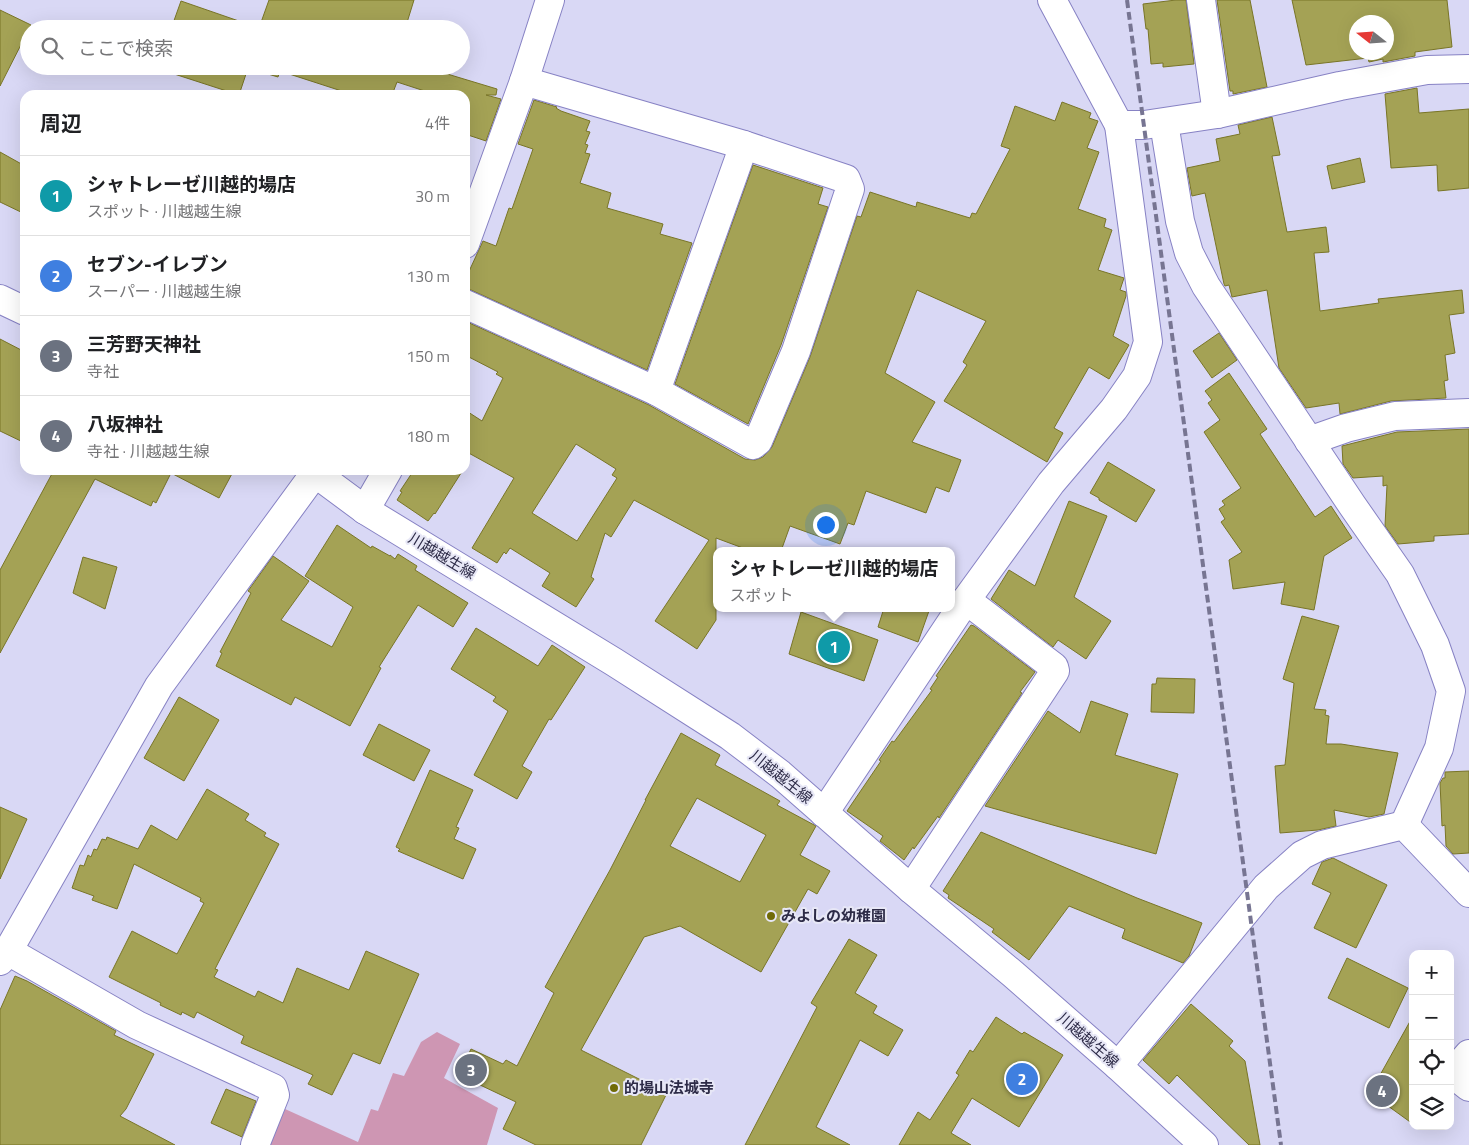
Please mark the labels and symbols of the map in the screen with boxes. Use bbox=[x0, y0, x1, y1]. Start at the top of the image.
north arrow bbox=[1349, 15, 1394, 60]
your location bbox=[813, 512, 839, 538]
street label: 川越越生線 bbox=[404, 526, 480, 585]
pin: 1 bbox=[818, 628, 850, 666]
street label: 川越越生線 bbox=[745, 744, 818, 809]
place label: みよしの幼稚園 bbox=[781, 904, 886, 927]
marker: みよしの幼稚園 bbox=[765, 910, 777, 922]
street label: 川越越生線 bbox=[1052, 1006, 1124, 1073]
pin: 3 bbox=[455, 1051, 487, 1089]
pin: 2 bbox=[1006, 1060, 1038, 1098]
pin: 4 bbox=[1366, 1072, 1398, 1110]
place label: 的場山法城寺 bbox=[624, 1076, 714, 1099]
marker: 的場山法城寺 bbox=[608, 1082, 620, 1094]

